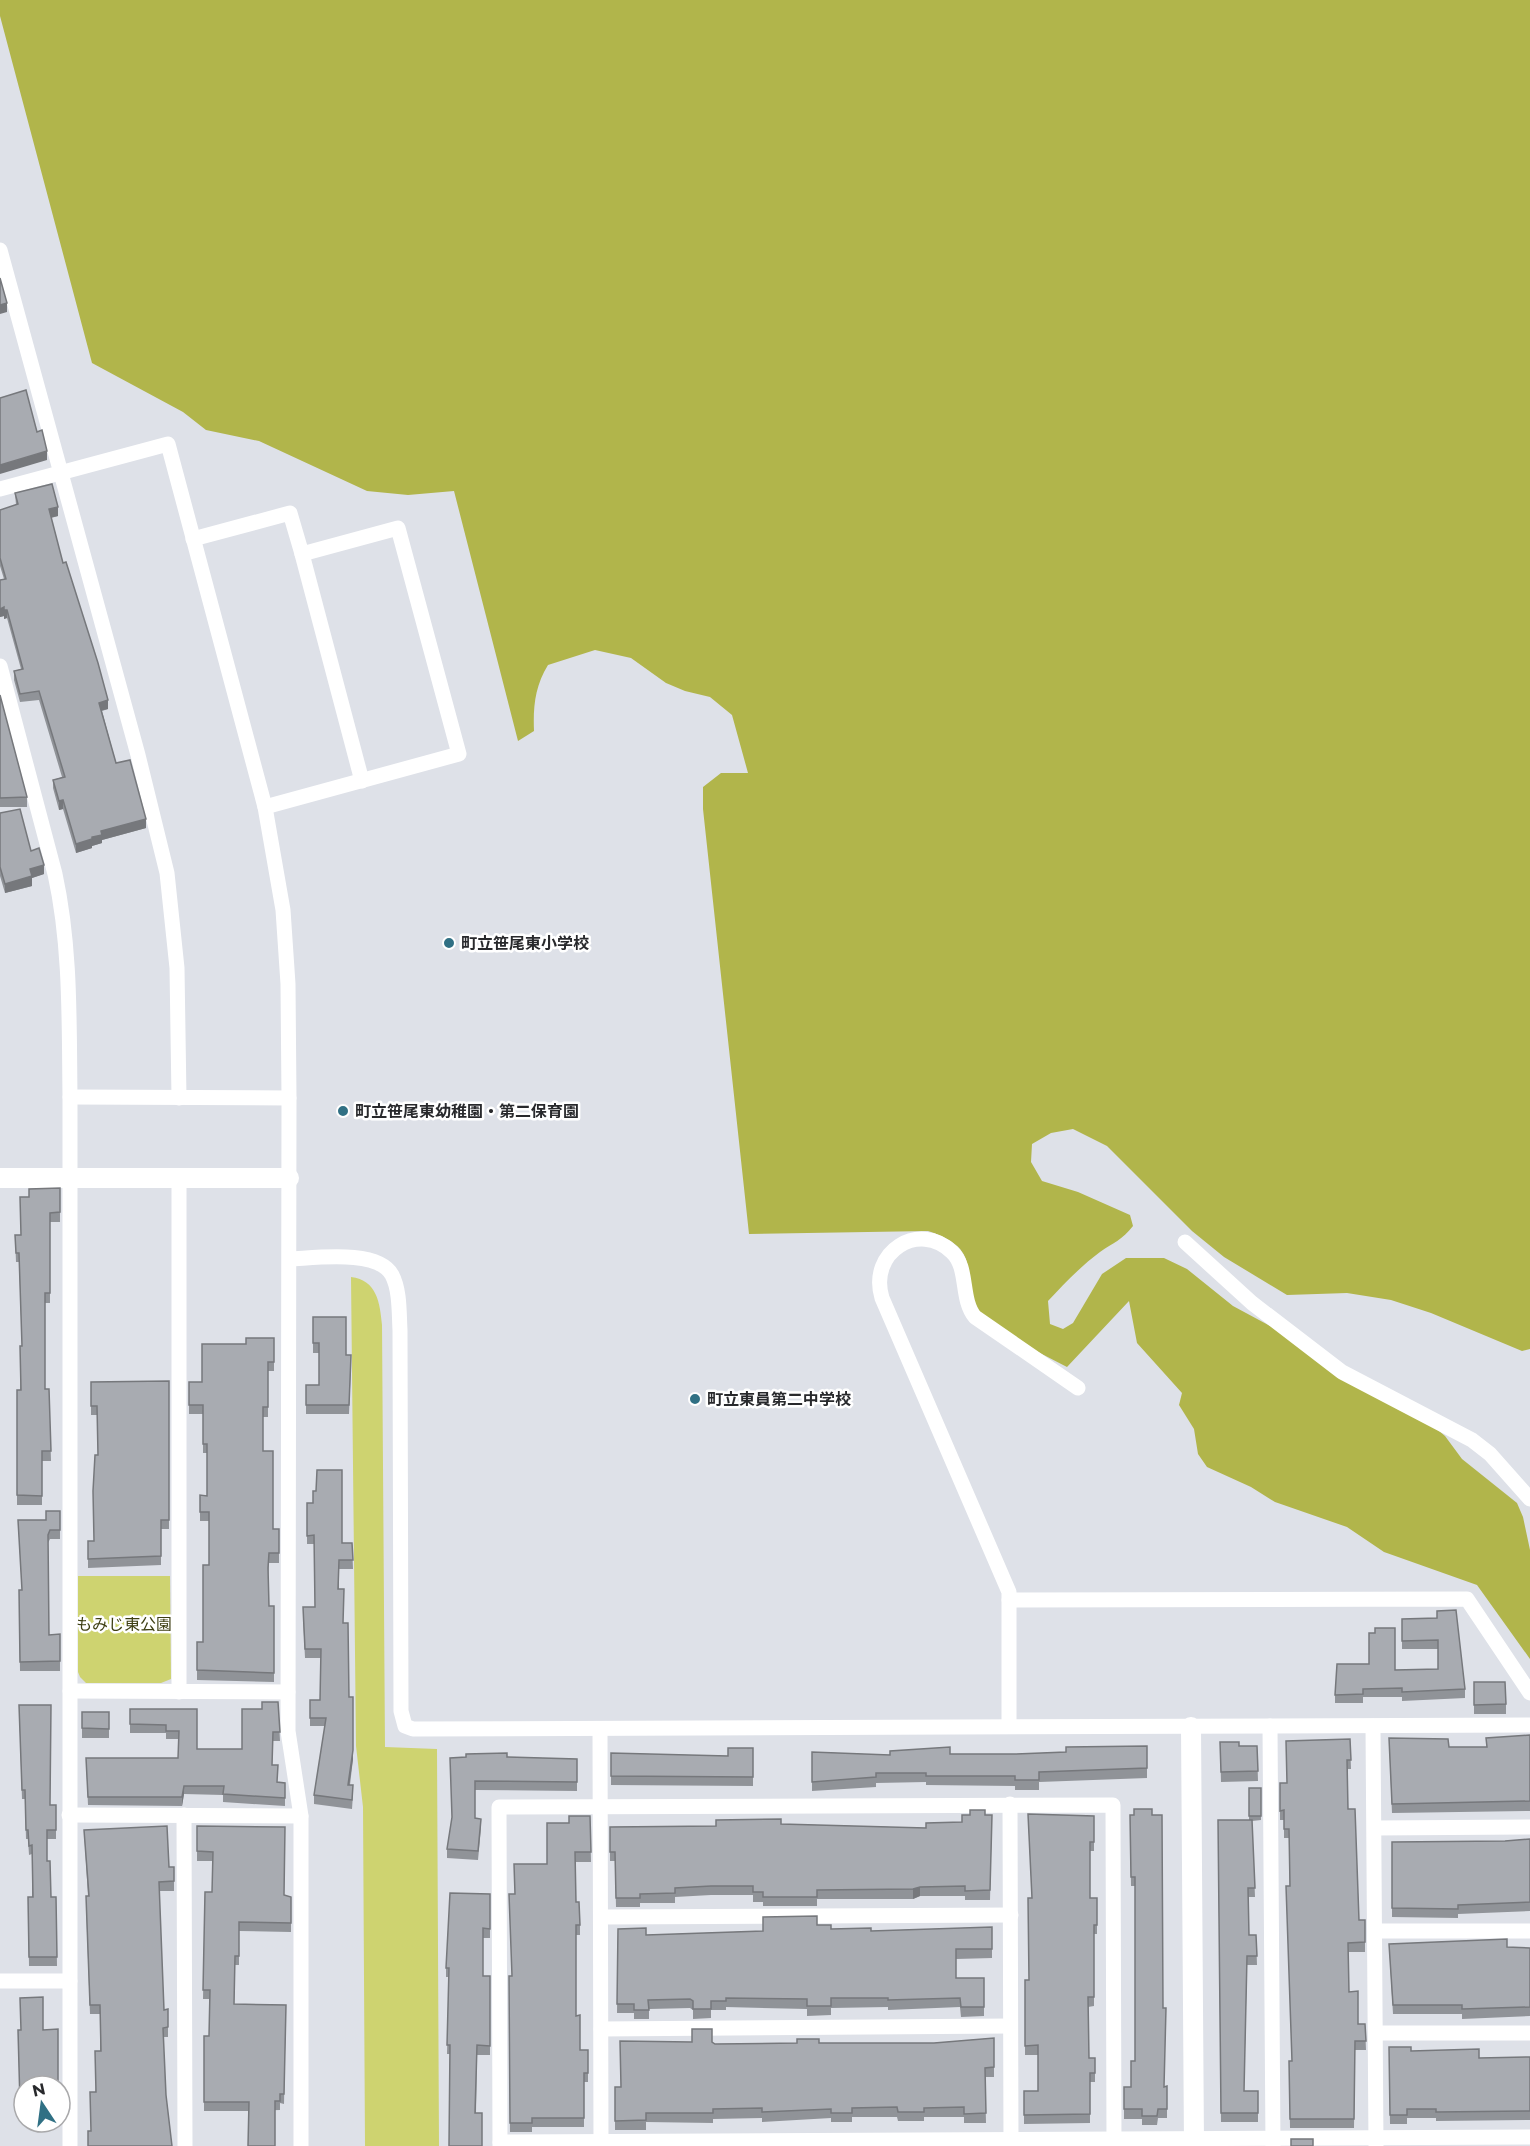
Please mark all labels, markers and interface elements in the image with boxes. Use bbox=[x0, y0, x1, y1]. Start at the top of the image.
place label: 町立笹尾東小学校 bbox=[461, 934, 589, 953]
marker: 町立笹尾東小学校 bbox=[442, 936, 456, 950]
place label: 町立笹尾東幼稚園・第二保育園 bbox=[355, 1102, 579, 1121]
marker: 町立笹尾東幼稚園・第二保育園 bbox=[336, 1104, 350, 1118]
place label: 町立東員第二中学校 bbox=[707, 1390, 851, 1409]
marker: 町立東員第二中学校 bbox=[688, 1392, 702, 1406]
park label: もみじ東公園 bbox=[76, 1615, 172, 1634]
north arrow bbox=[12, 2074, 72, 2134]
text: N bbox=[30, 2079, 47, 2101]

